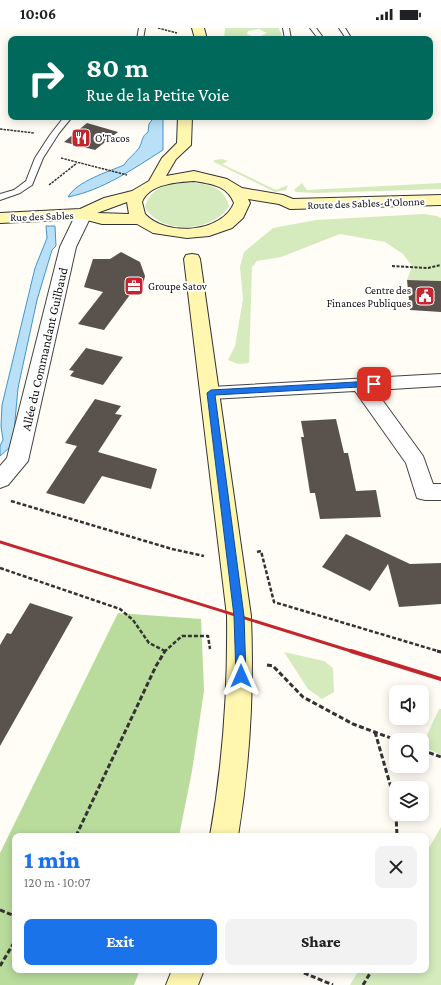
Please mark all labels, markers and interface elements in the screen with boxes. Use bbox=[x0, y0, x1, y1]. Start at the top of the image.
text: 10:06 bbox=[20, 6, 56, 22]
icon: right bbox=[20, 52, 72, 104]
text: 80 m bbox=[86, 52, 148, 83]
text: Rue de la Petite Voie bbox=[86, 85, 229, 105]
restaurant icon: O'Tacos bbox=[70, 127, 92, 149]
place label: O'Tacos bbox=[95, 132, 130, 144]
street label: Route des Sables-d'Olonne bbox=[307, 195, 425, 211]
street label: Rue des Sables bbox=[10, 209, 74, 223]
street label: Allée du Commandant Guilbaud bbox=[18, 266, 71, 432]
office icon: Groupe Satov bbox=[123, 275, 145, 297]
place label: Groupe Satov bbox=[148, 280, 208, 293]
place label: Centre des Finances Publiques bbox=[327, 284, 411, 310]
public building icon: Centre des Finances Publiques bbox=[414, 285, 436, 307]
pin bbox=[357, 367, 391, 401]
icon: arrive bbox=[363, 373, 385, 395]
position arrow bbox=[220, 655, 262, 697]
map controls bbox=[389, 685, 429, 821]
button: sound bbox=[389, 685, 429, 725]
button: search bbox=[389, 733, 429, 773]
button: layers bbox=[389, 781, 429, 821]
text: 1 min bbox=[24, 846, 80, 873]
button: close bbox=[375, 846, 417, 888]
text: 120 m · 10:07 bbox=[24, 875, 90, 890]
button: Exit bbox=[24, 919, 217, 965]
button: Share bbox=[225, 919, 417, 965]

